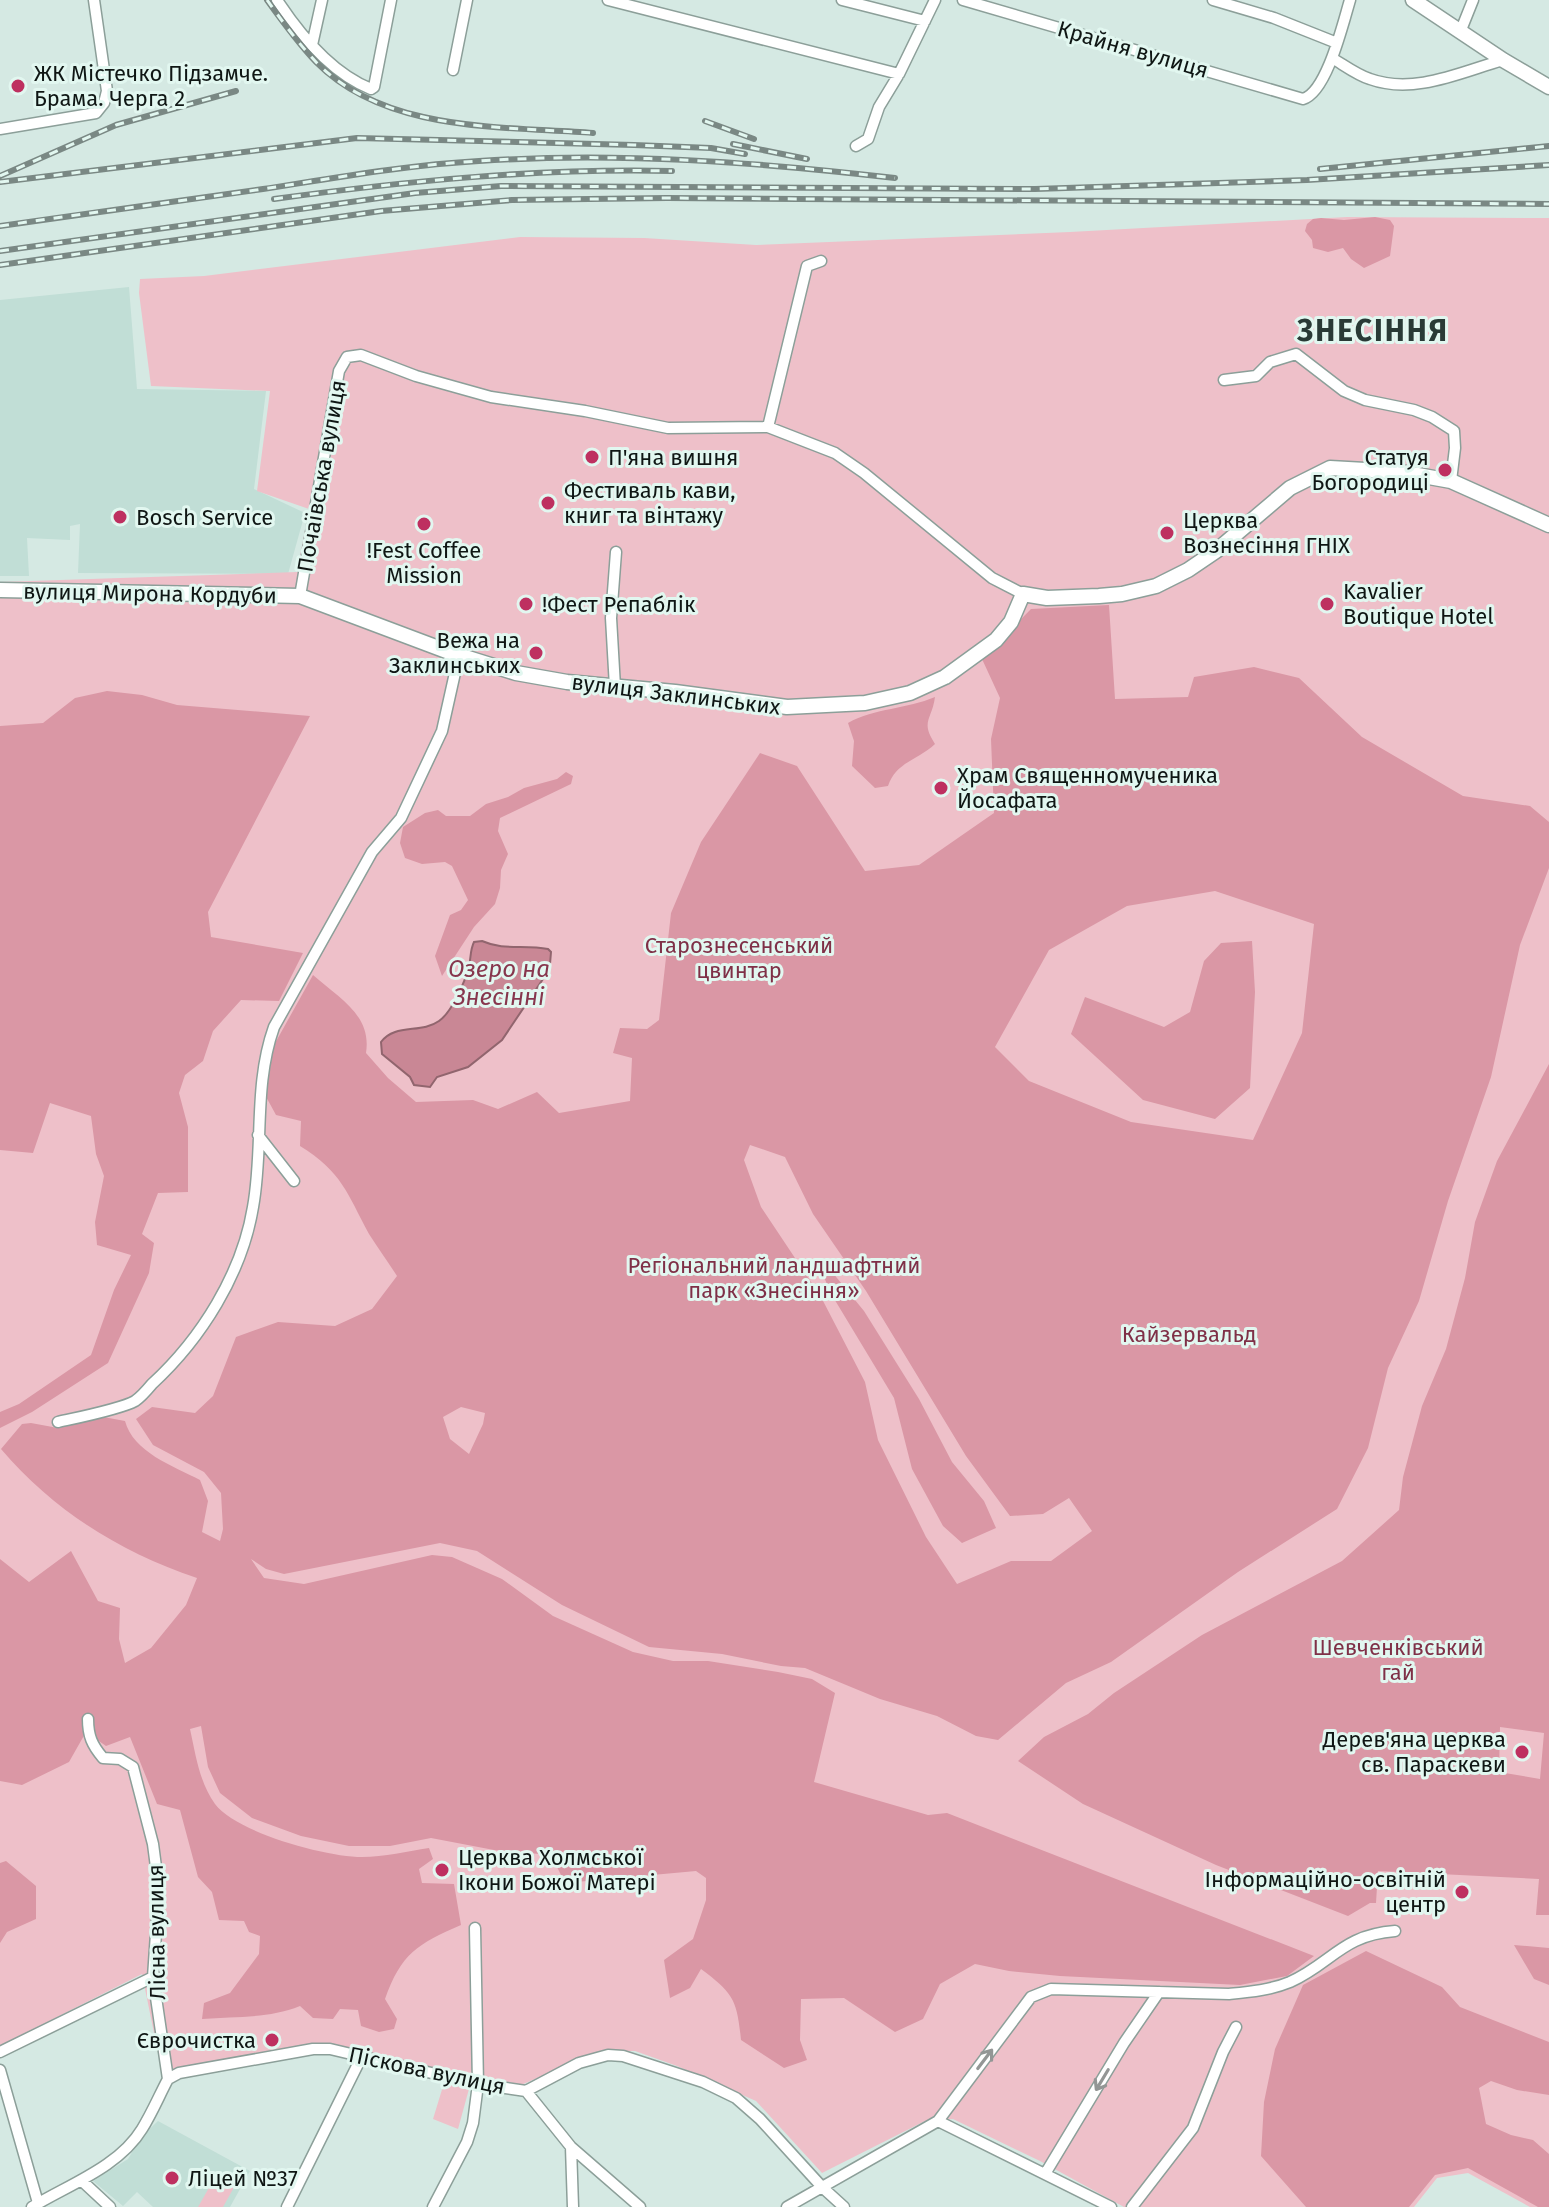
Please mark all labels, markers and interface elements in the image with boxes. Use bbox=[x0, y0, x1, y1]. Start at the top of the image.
street label: Крайня вулиця bbox=[1054, 15, 1211, 84]
place label: ЖК Містечко Підзамче. Брама. Черга 2 bbox=[34, 60, 268, 112]
marker: ЖК Містечко Підзамче. Брама. Черга 2 bbox=[9, 77, 27, 95]
district label: ЗНЕСІННЯ bbox=[1296, 313, 1449, 349]
street label: Почаївська вулиця bbox=[291, 378, 352, 574]
place label: П'яна вишня bbox=[608, 444, 738, 471]
place label: Статуя Богородиці bbox=[1311, 444, 1429, 496]
marker: П'яна вишня bbox=[583, 448, 601, 466]
marker: Статуя Богородиці bbox=[1436, 461, 1454, 479]
place label: Фестиваль кави, книг та вінтажу bbox=[564, 477, 736, 529]
marker: Фестиваль кави, книг та вінтажу bbox=[539, 494, 557, 512]
place label: Bosch Service bbox=[136, 504, 273, 531]
place label: Церква Вознесіння ГНІХ bbox=[1183, 507, 1350, 559]
marker: Bosch Service bbox=[111, 508, 129, 526]
marker: !Fest Coffee Mission bbox=[415, 515, 433, 533]
marker: Церква Вознесіння ГНІХ bbox=[1158, 524, 1176, 542]
place label: !Fest Coffee Mission bbox=[367, 537, 481, 589]
street label: вулиця Мирона Кордуби bbox=[23, 578, 277, 609]
place label: Kavalier Boutique Hotel bbox=[1343, 578, 1494, 630]
place label: !Фест Репаблік bbox=[542, 591, 696, 618]
marker: !Фест Репаблік bbox=[517, 595, 535, 613]
marker: Kavalier Boutique Hotel bbox=[1318, 595, 1336, 613]
place label: Вежа на Заклинських bbox=[389, 627, 520, 679]
marker: Вежа на Заклинських bbox=[527, 644, 545, 662]
street label: вулиця Заклинських bbox=[570, 668, 782, 721]
place label: Храм Священномученика Йосафата bbox=[957, 762, 1218, 814]
marker: Храм Священномученика Йосафата bbox=[932, 779, 950, 797]
park label: Старознесенський цвинтар bbox=[645, 932, 833, 984]
water label: Озеро на Знесінні bbox=[448, 955, 550, 1011]
park label: Регіональний ландшафтний парк «Знесіння» bbox=[627, 1252, 921, 1304]
park label: Кайзервальд bbox=[1122, 1321, 1256, 1348]
park label: Шевченківський гай bbox=[1312, 1634, 1484, 1686]
place label: Дерев'яна церква св. Параскеви bbox=[1322, 1726, 1506, 1778]
marker: Дерев'яна церква св. Параскеви bbox=[1513, 1743, 1531, 1761]
place label: Церква Холмської Ікони Божої Матері bbox=[458, 1844, 656, 1896]
marker: Церква Холмської Ікони Божої Матері bbox=[433, 1861, 451, 1879]
street label: Лісна вулиця bbox=[142, 1864, 171, 2000]
place label: Інформаційно-освітній центр bbox=[1204, 1866, 1446, 1918]
marker: Інформаційно-освітній центр bbox=[1453, 1883, 1471, 1901]
place label: Єврочистка bbox=[137, 2027, 256, 2054]
marker: Єврочистка bbox=[263, 2031, 281, 2049]
street label: Піскова вулиця bbox=[346, 2041, 508, 2100]
one-way arrow bbox=[977, 2048, 993, 2070]
one-way arrow bbox=[1094, 2068, 1110, 2091]
place label: Ліцей №37 bbox=[188, 2165, 298, 2192]
marker: Ліцей №37 bbox=[163, 2169, 181, 2187]

